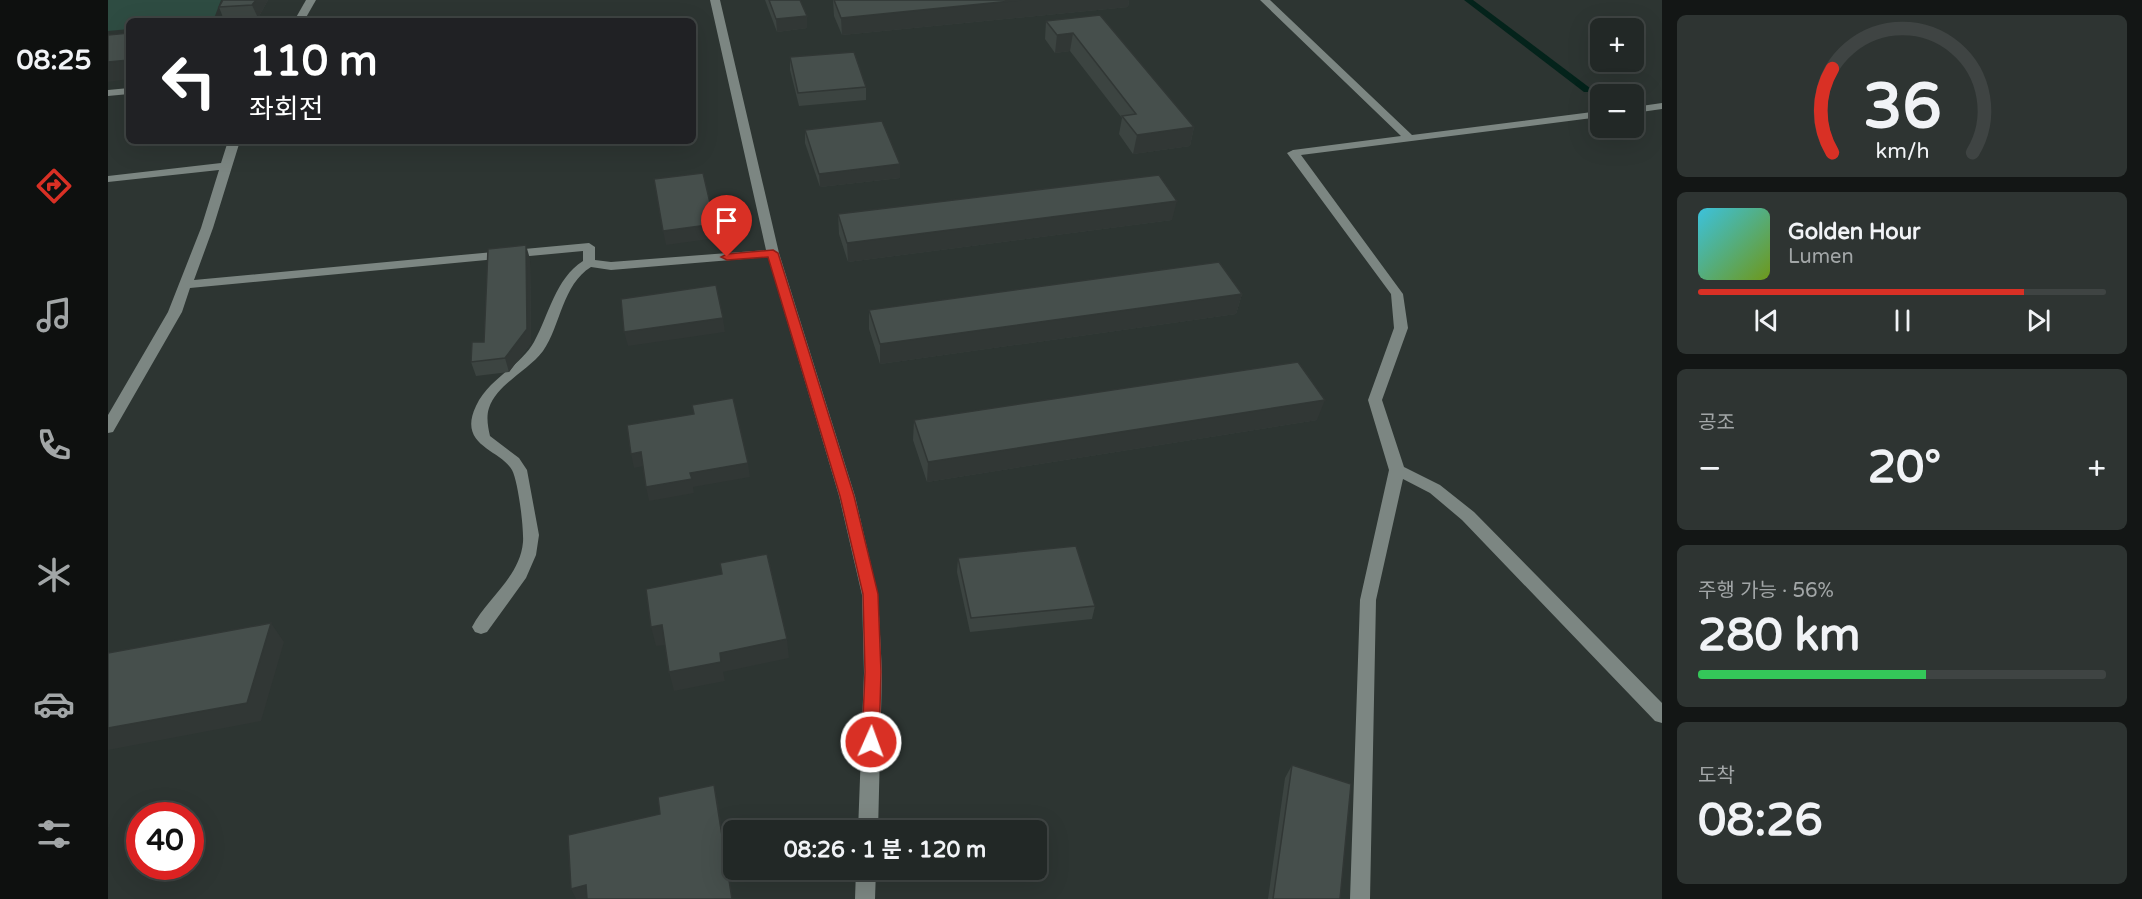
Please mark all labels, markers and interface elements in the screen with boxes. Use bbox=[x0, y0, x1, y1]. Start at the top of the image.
map controls bbox=[1590, 18, 1644, 138]
button: + bbox=[1590, 18, 1644, 72]
text: 110 m bbox=[249, 36, 378, 87]
icon: left bbox=[150, 42, 228, 120]
text: 08:25 bbox=[17, 44, 91, 77]
text: 36 bbox=[1863, 70, 1941, 145]
button: − bbox=[1590, 84, 1644, 138]
text: 좌회전 bbox=[249, 93, 324, 126]
text: km/h bbox=[1875, 138, 1929, 164]
icon: directions bbox=[33, 165, 75, 207]
pin bbox=[701, 195, 752, 257]
icon: arrive bbox=[710, 204, 743, 237]
text: Golden Hour bbox=[1788, 219, 1920, 245]
text: Lumen bbox=[1788, 245, 1854, 269]
icon: music bbox=[33, 294, 75, 336]
icon: previous bbox=[1750, 304, 1783, 337]
icon: pause bbox=[1886, 304, 1919, 337]
icon: next bbox=[2022, 304, 2055, 337]
text: 공조 bbox=[1698, 411, 1735, 435]
icon: phone bbox=[33, 424, 75, 466]
text: 20° bbox=[1868, 441, 1941, 495]
text: − bbox=[1698, 449, 1722, 488]
text: + bbox=[2087, 449, 2106, 488]
icon: climate bbox=[33, 554, 75, 596]
text: 주행 가능 · 56% bbox=[1698, 579, 1834, 603]
text: 280 km bbox=[1698, 609, 1860, 663]
icon: car bbox=[33, 683, 75, 725]
position arrow bbox=[839, 710, 903, 774]
text: 도착 bbox=[1698, 764, 1735, 788]
text: 08:26 bbox=[1698, 794, 1823, 848]
speed limit sign: 40 bbox=[126, 802, 204, 880]
icon: filters bbox=[33, 813, 75, 855]
text: 08:26 · 1 분 · 120 m bbox=[784, 837, 986, 863]

